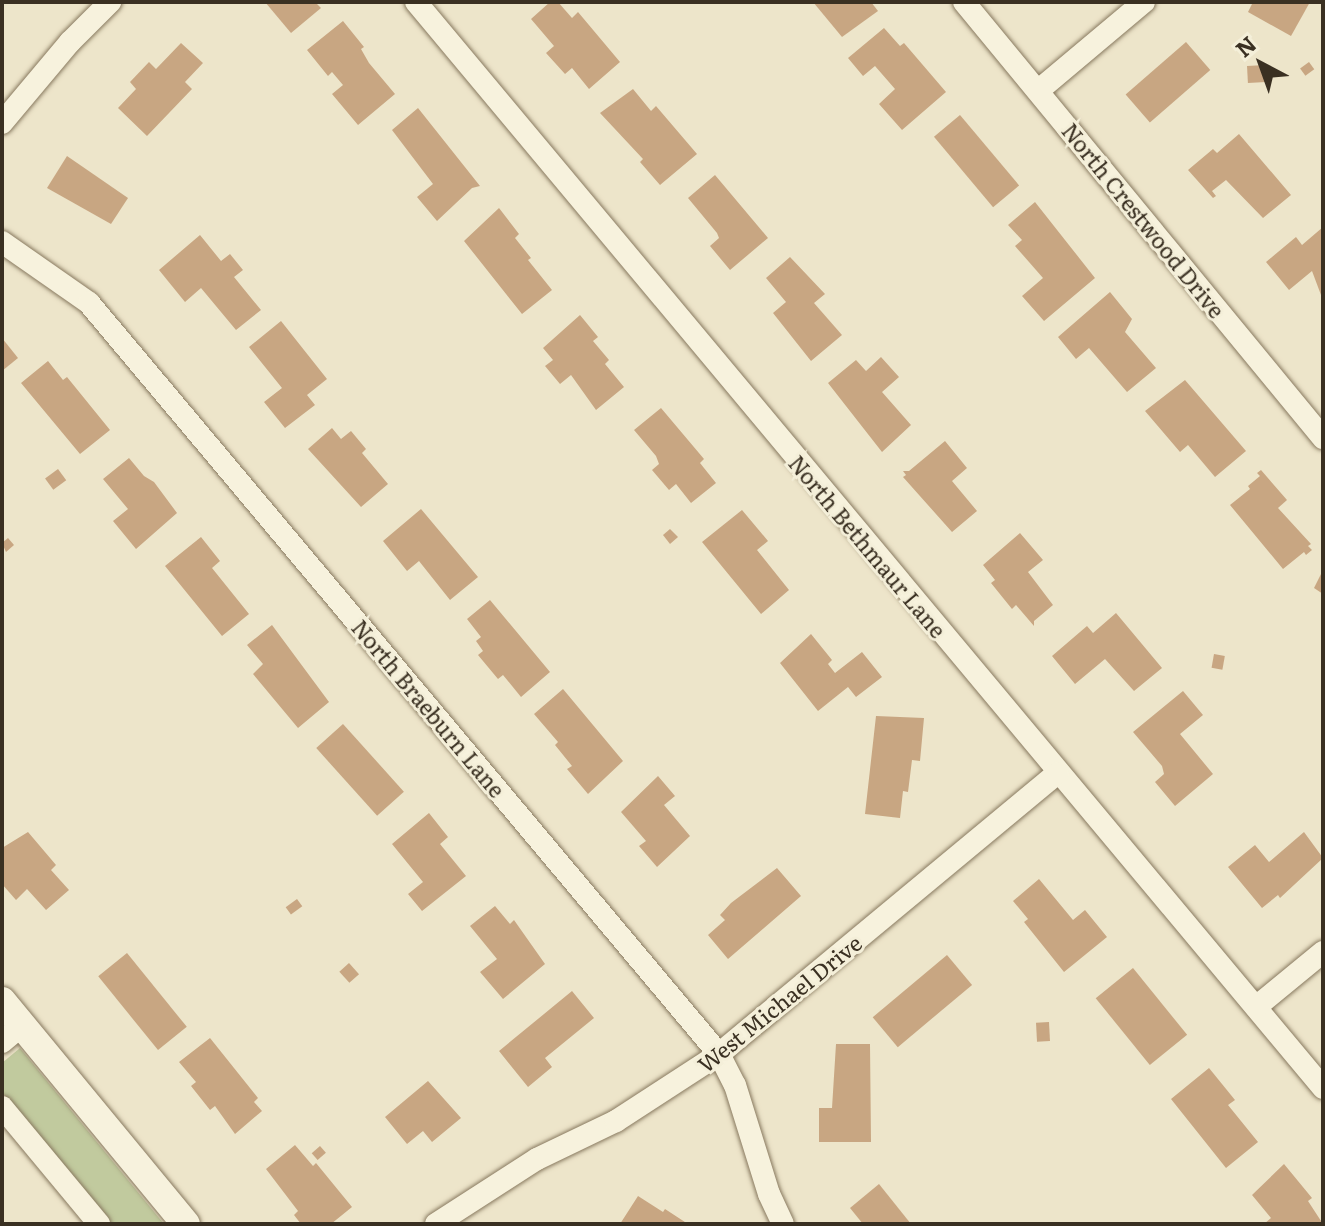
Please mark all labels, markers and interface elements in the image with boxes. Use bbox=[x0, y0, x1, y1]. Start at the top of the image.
north arrow bbox=[1221, 24, 1301, 104]
text: N bbox=[1227, 27, 1263, 64]
street label: North Crestwood Drive bbox=[1057, 117, 1231, 323]
street label: North Bethmaur Lane bbox=[784, 449, 952, 643]
street label: North Braeburn Lane bbox=[347, 614, 511, 802]
street label: West Michael Drive bbox=[692, 929, 866, 1077]

